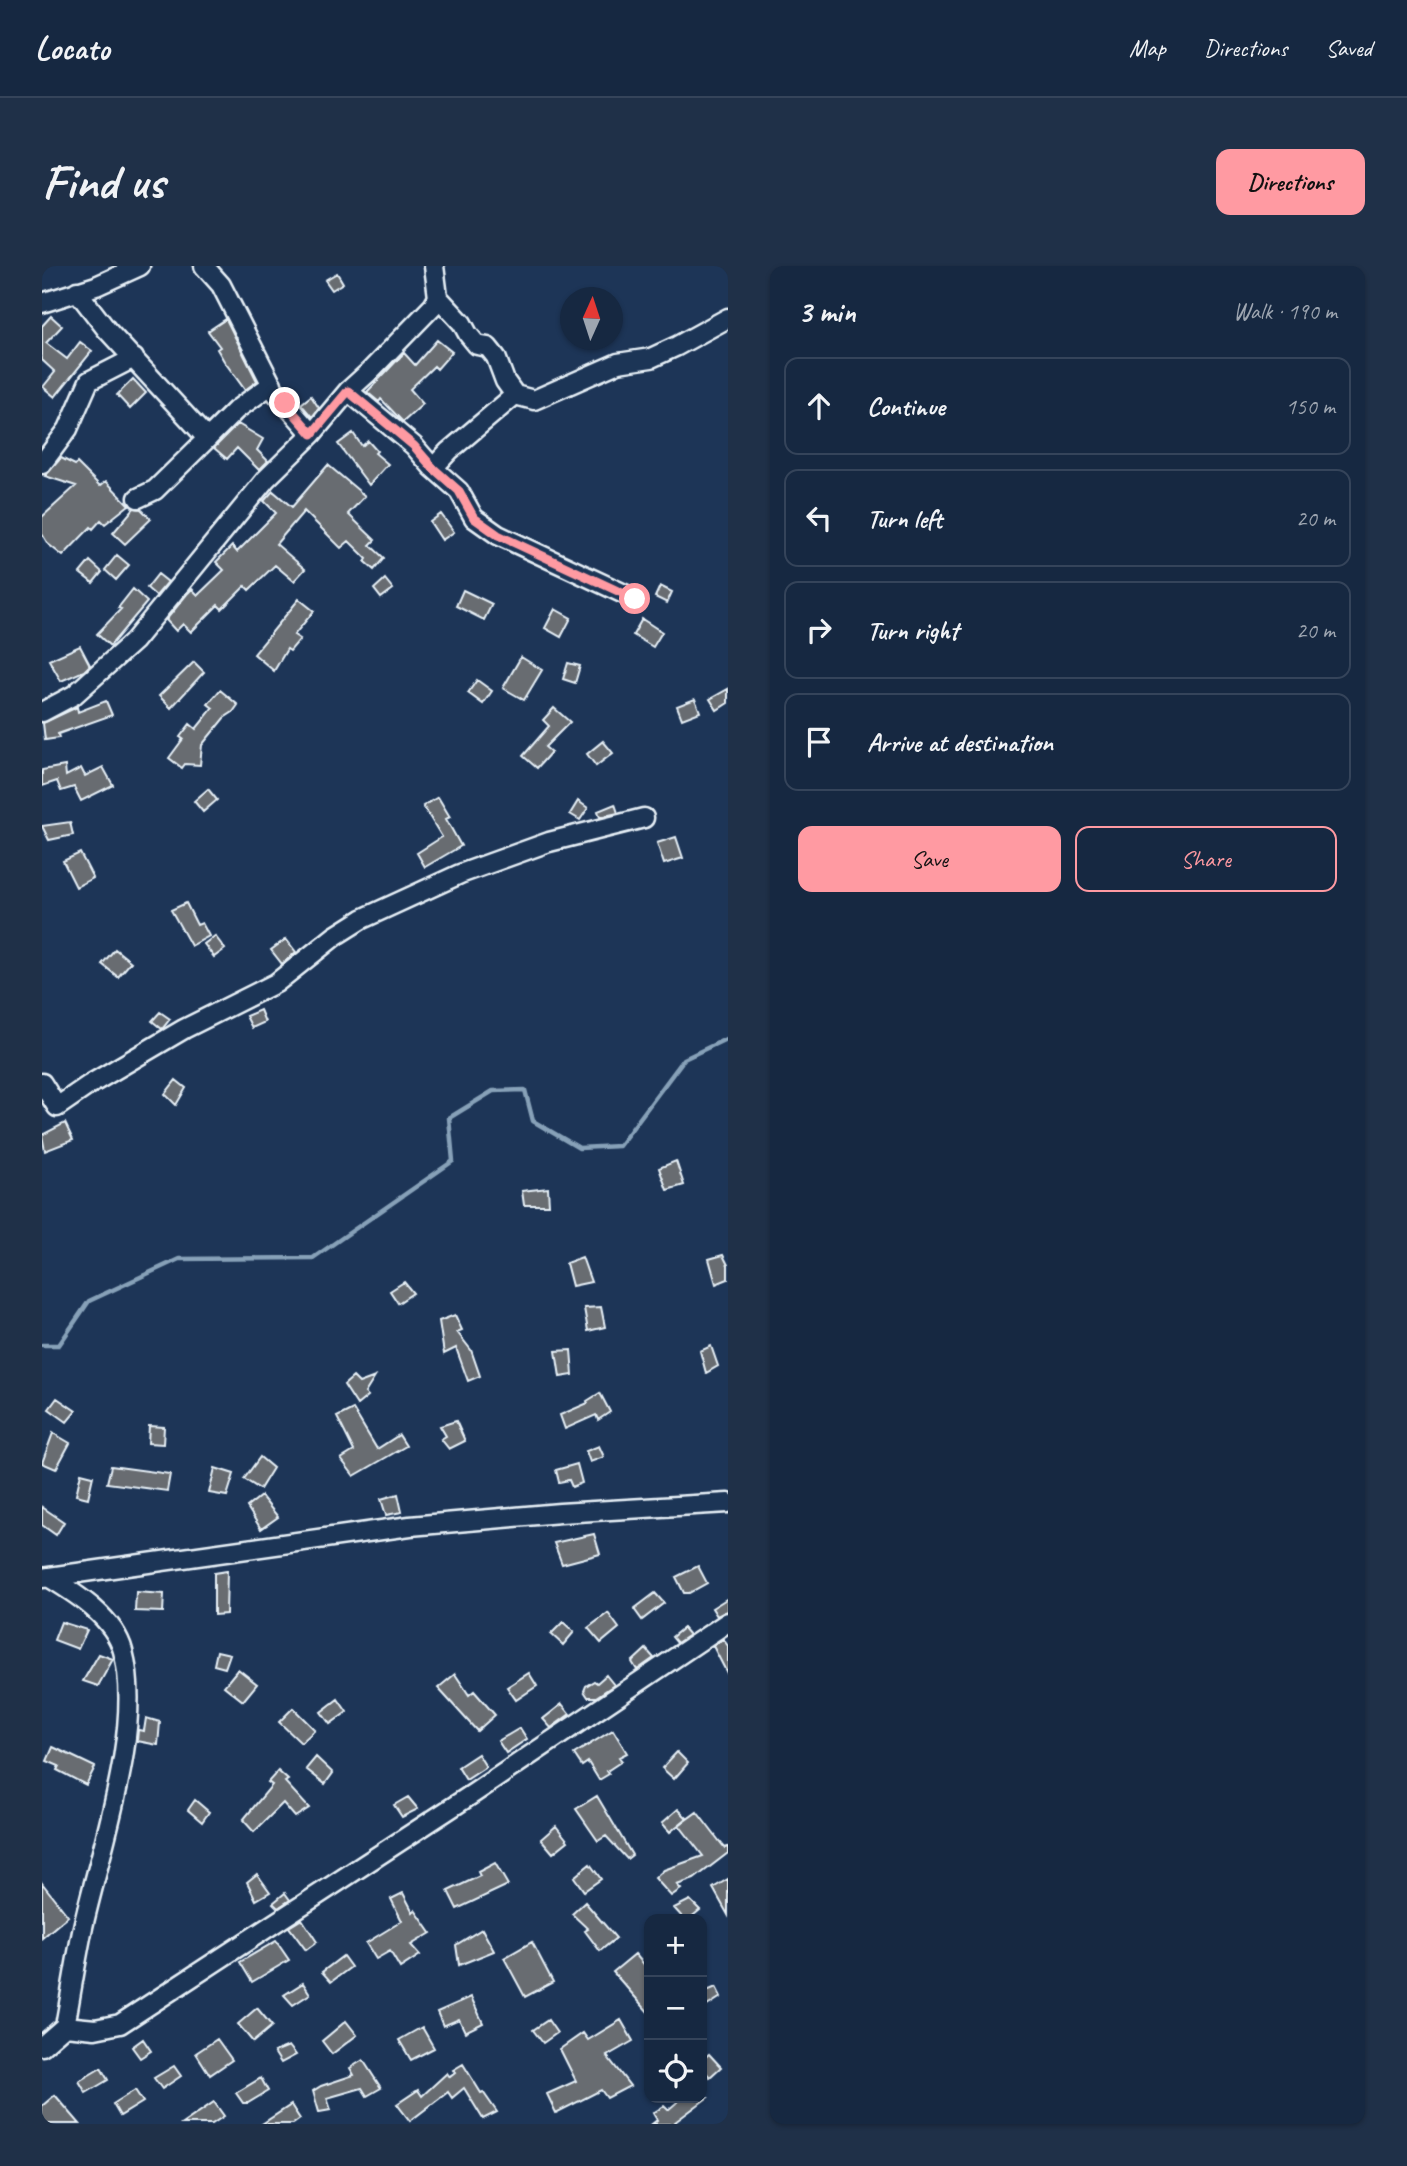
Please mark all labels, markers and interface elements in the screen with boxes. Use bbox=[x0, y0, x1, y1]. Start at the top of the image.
text: Locato bbox=[35, 27, 109, 69]
text: Map bbox=[1129, 33, 1166, 63]
text: Directions bbox=[1204, 33, 1287, 63]
text: Saved bbox=[1325, 33, 1372, 63]
button: Directions bbox=[1216, 149, 1365, 215]
text: Find us bbox=[42, 151, 164, 213]
north arrow bbox=[560, 287, 623, 350]
text: 3 min bbox=[798, 293, 855, 331]
text: Walk · 190 m bbox=[1233, 297, 1337, 326]
route end bbox=[269, 387, 300, 418]
icon: ahead bbox=[800, 387, 838, 425]
text: Continue bbox=[867, 390, 945, 423]
text: 150 m bbox=[1286, 392, 1335, 421]
icon: left bbox=[800, 499, 838, 537]
text: Turn left bbox=[867, 502, 942, 535]
text: 20 m bbox=[1296, 504, 1335, 533]
route start bbox=[619, 583, 650, 614]
icon: right bbox=[800, 611, 838, 649]
text: Turn right bbox=[867, 614, 958, 647]
text: 20 m bbox=[1296, 616, 1335, 645]
icon: arrive bbox=[800, 723, 838, 761]
text: Arrive at destination bbox=[867, 726, 1053, 759]
button: Save bbox=[798, 826, 1061, 892]
button: Share bbox=[1075, 826, 1337, 892]
map controls bbox=[644, 1914, 707, 2103]
button: + bbox=[644, 1914, 707, 1977]
button: − bbox=[644, 1977, 707, 2040]
button: locate bbox=[644, 2040, 707, 2103]

